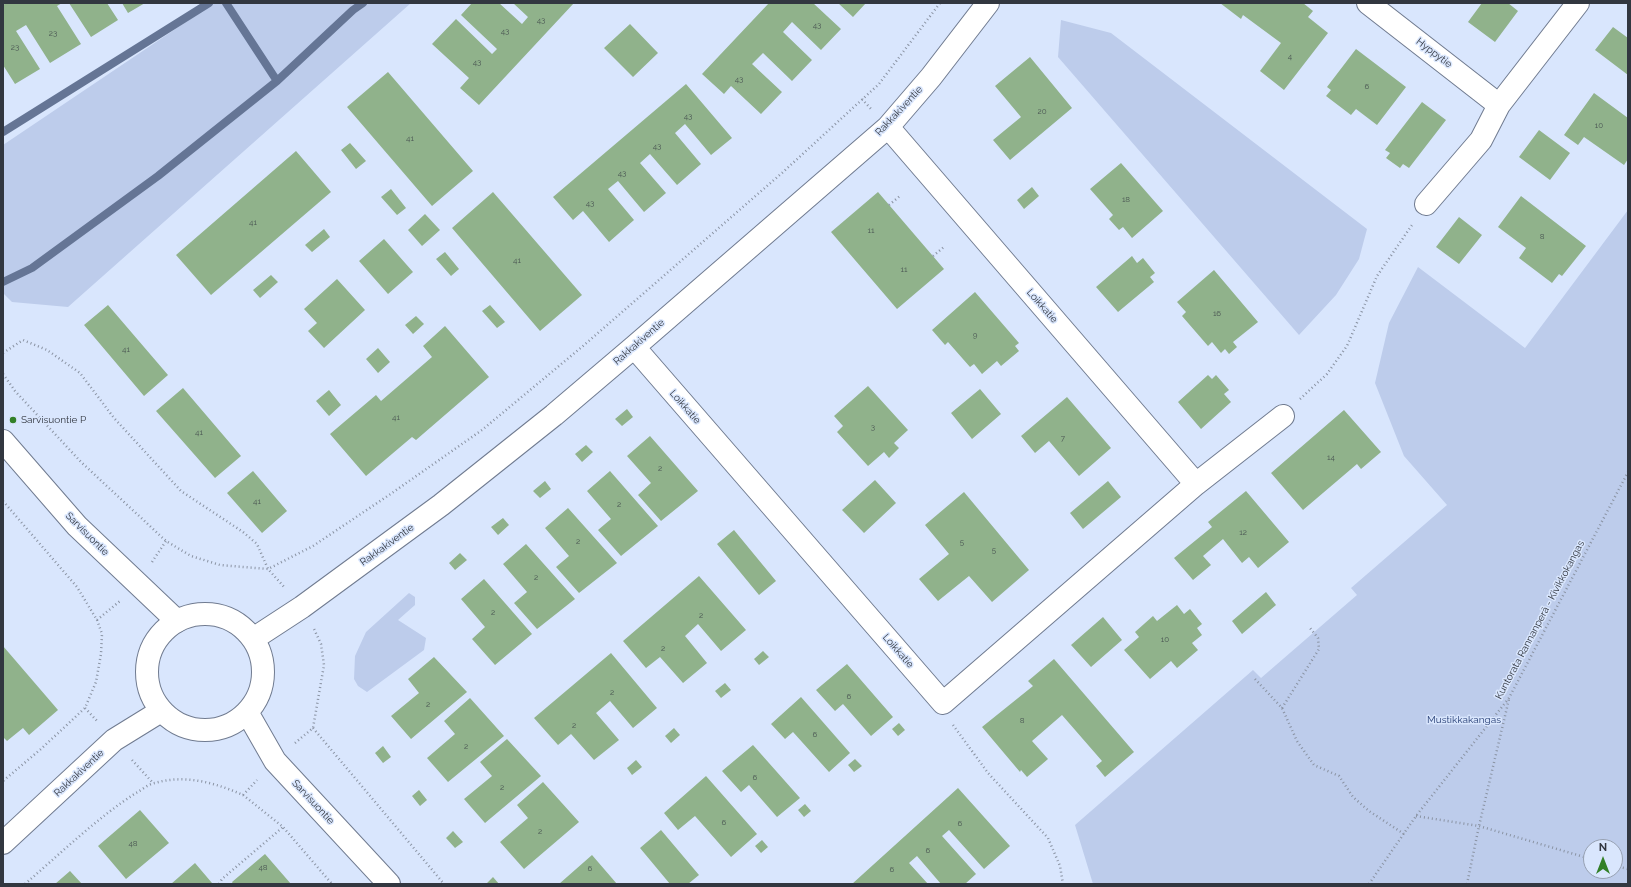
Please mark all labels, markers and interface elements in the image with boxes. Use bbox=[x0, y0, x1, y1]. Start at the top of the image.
house number: 43 bbox=[537, 16, 545, 26]
house number: 43 bbox=[813, 21, 821, 31]
house number: 43 bbox=[501, 27, 509, 37]
house number: 23 bbox=[49, 29, 57, 39]
street label: Hyppytie bbox=[1414, 36, 1454, 70]
house number: 23 bbox=[11, 43, 19, 53]
house number: 4 bbox=[1288, 52, 1292, 62]
house number: 43 bbox=[473, 58, 481, 68]
house number: 43 bbox=[735, 75, 743, 85]
house number: 6 bbox=[1365, 82, 1369, 92]
street label: Rakkakiventie bbox=[873, 84, 925, 138]
house number: 20 bbox=[1037, 107, 1047, 117]
house number: 43 bbox=[684, 112, 692, 122]
house number: 10 bbox=[1595, 121, 1603, 131]
house number: 41 bbox=[406, 134, 414, 144]
house number: 43 bbox=[653, 142, 661, 152]
house number: 43 bbox=[618, 169, 626, 179]
house number: 18 bbox=[1122, 195, 1130, 205]
house number: 43 bbox=[586, 199, 594, 209]
house number: 41 bbox=[249, 218, 257, 228]
house number: 11 bbox=[868, 226, 874, 236]
house number: 8 bbox=[1540, 232, 1544, 242]
house number: 41 bbox=[513, 256, 521, 266]
house number: 11 bbox=[901, 265, 907, 275]
street label: Loikkatie bbox=[1024, 287, 1060, 325]
house number: 16 bbox=[1213, 309, 1221, 319]
street label: Rakkakiventie bbox=[611, 317, 667, 367]
house number: 9 bbox=[973, 331, 977, 341]
house number: 41 bbox=[122, 345, 130, 355]
street label: Loikkatie bbox=[667, 388, 703, 426]
house number: 41 bbox=[392, 413, 400, 423]
place label: Sarvisuontie P bbox=[21, 414, 86, 426]
marker: Sarvisuontie P bbox=[8, 415, 18, 425]
house number: 3 bbox=[871, 423, 875, 433]
house number: 41 bbox=[195, 428, 203, 438]
house number: 7 bbox=[1061, 434, 1065, 444]
house number: 14 bbox=[1327, 453, 1335, 463]
house number: 2 bbox=[658, 464, 662, 474]
house number: 41 bbox=[253, 497, 261, 507]
house number: 2 bbox=[617, 500, 621, 510]
street label: Sarvisuontie bbox=[63, 510, 111, 558]
street label: Rakkakiventie bbox=[358, 521, 416, 569]
house number: 12 bbox=[1239, 528, 1247, 538]
house number: 2 bbox=[576, 537, 580, 547]
house number: 5 bbox=[960, 538, 964, 548]
street label: Kuntorata Rannanperä - Kivikkokangas bbox=[1493, 539, 1587, 701]
house number: 5 bbox=[992, 546, 996, 556]
house number: 2 bbox=[534, 573, 538, 583]
house number: 2 bbox=[491, 608, 495, 618]
house number: 2 bbox=[699, 611, 703, 621]
street label: Loikkatie bbox=[880, 632, 916, 670]
house number: 10 bbox=[1161, 635, 1169, 645]
house number: 2 bbox=[661, 644, 665, 654]
house number: 2 bbox=[610, 688, 614, 698]
house number: 6 bbox=[847, 692, 851, 702]
house number: 2 bbox=[426, 700, 430, 710]
park label: Mustikkakangas bbox=[1427, 714, 1501, 726]
house number: 8 bbox=[1020, 716, 1024, 726]
house number: 2 bbox=[572, 721, 576, 731]
house number: 6 bbox=[813, 730, 817, 740]
house number: 2 bbox=[464, 742, 468, 752]
street label: Rakkakiventie bbox=[52, 747, 106, 799]
house number: 6 bbox=[753, 773, 757, 783]
street label: Sarvisuontie bbox=[289, 777, 337, 827]
house number: 2 bbox=[500, 783, 504, 793]
house number: 6 bbox=[722, 818, 726, 828]
house number: 6 bbox=[958, 819, 962, 829]
house number: 2 bbox=[538, 827, 542, 837]
house number: 48 bbox=[128, 839, 138, 849]
north arrow bbox=[1583, 839, 1623, 879]
text: N bbox=[1599, 841, 1607, 854]
house number: 6 bbox=[926, 846, 930, 856]
house number: 48 bbox=[258, 863, 268, 873]
house number: 6 bbox=[588, 864, 592, 874]
house number: 6 bbox=[890, 865, 894, 875]

